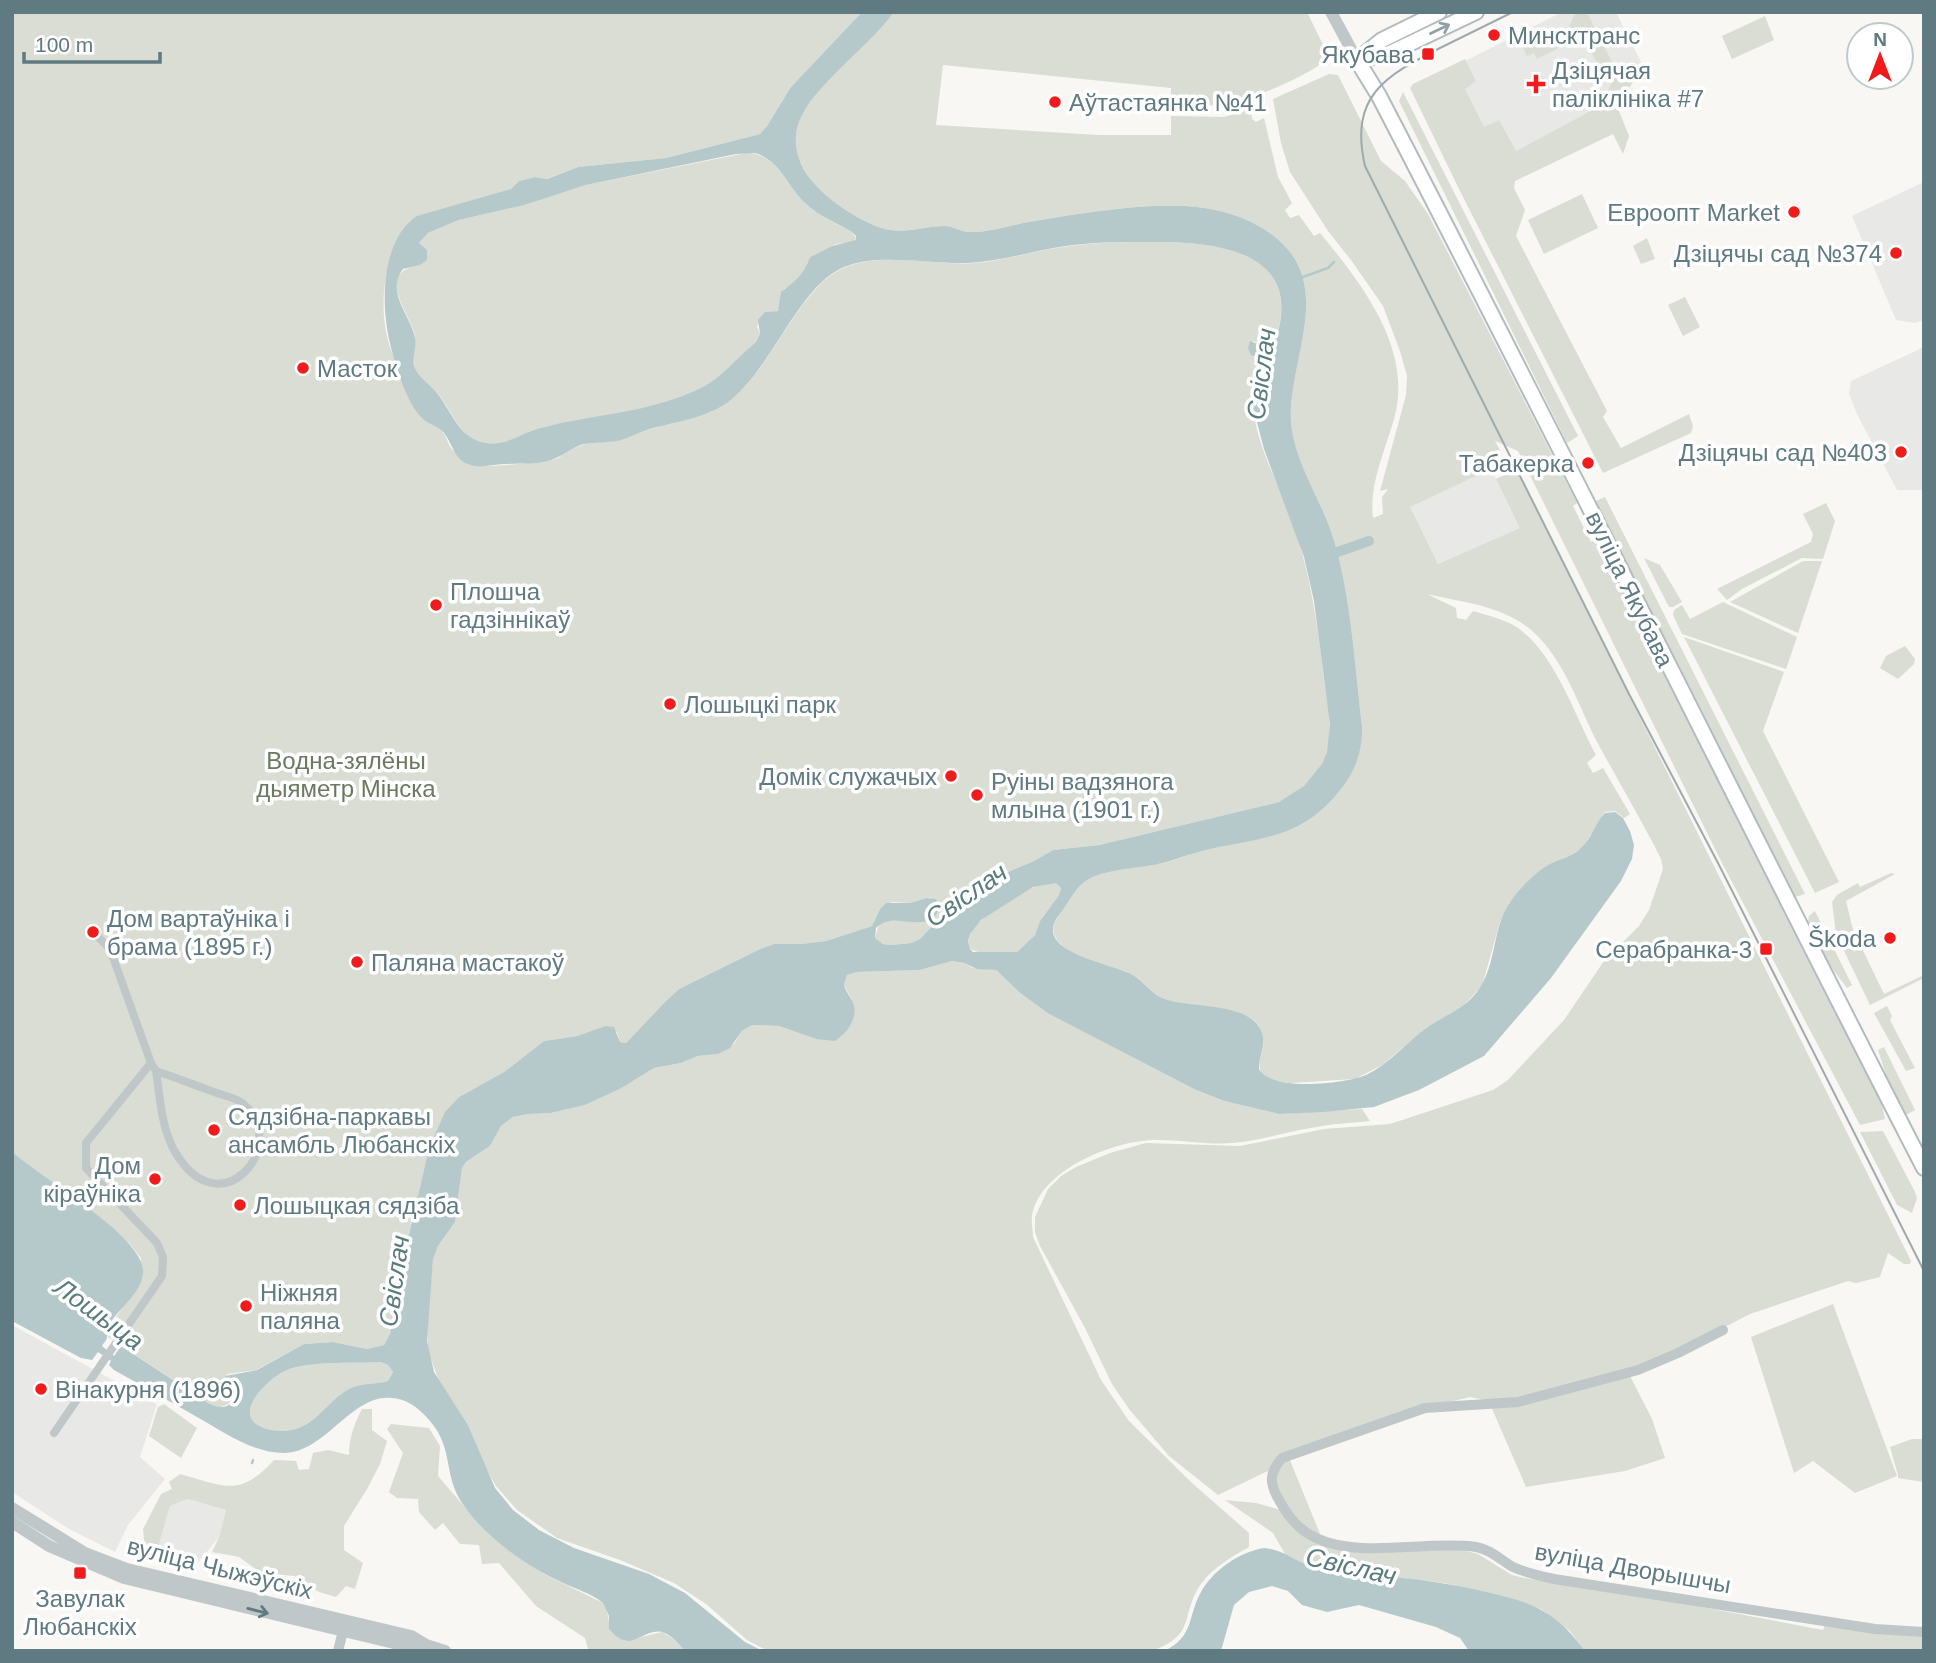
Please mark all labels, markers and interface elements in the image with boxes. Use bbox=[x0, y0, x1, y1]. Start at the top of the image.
scale bar bbox=[24, 21, 161, 65]
north arrow bbox=[1845, 21, 1915, 91]
one-way arrow bbox=[1429, 22, 1450, 36]
place label: Минсктранс bbox=[1508, 22, 1640, 49]
marker: Минсктранс bbox=[1486, 27, 1502, 43]
text: N bbox=[1873, 29, 1887, 50]
text: 100 m bbox=[35, 33, 93, 56]
place label: Якубава bbox=[1321, 41, 1415, 68]
marker: Якубава bbox=[1420, 46, 1436, 62]
place label: Дзіцячая паліклініка #7 bbox=[1552, 57, 1704, 112]
marker: Дзіцячая паліклініка #7 bbox=[1526, 74, 1546, 94]
place label: Аўтастаянка №41 bbox=[1069, 89, 1267, 116]
marker: Аўтастаянка №41 bbox=[1047, 94, 1063, 110]
place label: Евроопт Market bbox=[1607, 199, 1780, 226]
marker: Евроопт Market bbox=[1786, 204, 1802, 220]
place label: Дзіцячы сад №374 bbox=[1674, 240, 1882, 267]
marker: Дзіцячы сад №374 bbox=[1888, 245, 1904, 261]
water label: Свіслач bbox=[1241, 327, 1281, 421]
place label: Масток bbox=[317, 355, 398, 382]
marker: Масток bbox=[295, 360, 311, 376]
place label: Дзіцячы сад №403 bbox=[1679, 439, 1887, 466]
marker: Дзіцячы сад №403 bbox=[1893, 444, 1909, 460]
place label: Табакерка bbox=[1459, 450, 1575, 477]
marker: Табакерка bbox=[1580, 455, 1596, 471]
street label: вуліца Якубава bbox=[1581, 507, 1680, 672]
place label: Плошча гадзіннікаў bbox=[450, 578, 570, 633]
marker: Плошча гадзіннікаў bbox=[428, 597, 444, 613]
place label: Лошыцкі парк bbox=[684, 691, 837, 718]
marker: Лошыцкі парк bbox=[662, 696, 678, 712]
park label: Водна-зялёны дыяметр Мінска bbox=[256, 747, 436, 802]
place label: Домік служачых bbox=[759, 763, 937, 790]
marker: Домік служачых bbox=[943, 768, 959, 784]
place label: Руіны вадзянога млына (1901 г.) bbox=[991, 768, 1174, 823]
marker: Руіны вадзянога млына (1901 г.) bbox=[969, 787, 985, 803]
water label: Свіслач bbox=[919, 857, 1013, 933]
place label: Дом вартаўніка і брама (1895 г.) bbox=[107, 905, 290, 960]
marker: Дом вартаўніка і брама (1895 г.) bbox=[85, 924, 101, 940]
place label: Škoda bbox=[1808, 925, 1877, 952]
marker: Škoda bbox=[1882, 930, 1898, 946]
place label: Серабранка-3 bbox=[1595, 936, 1752, 963]
marker: Серабранка-3 bbox=[1758, 941, 1774, 957]
place label: Паляна мастакоў bbox=[371, 949, 564, 976]
marker: Паляна мастакоў bbox=[349, 954, 365, 970]
place label: Сядзібна-паркавы ансамбль Любанскіх bbox=[228, 1103, 455, 1158]
marker: Сядзібна-паркавы ансамбль Любанскіх bbox=[206, 1122, 222, 1138]
place label: Дом кіраўніка bbox=[44, 1152, 142, 1207]
marker: Дом кіраўніка bbox=[147, 1171, 163, 1187]
place label: Лошыцкая сядзіба bbox=[254, 1192, 460, 1219]
marker: Лошыцкая сядзіба bbox=[232, 1197, 248, 1213]
water label: Свіслач bbox=[373, 1233, 415, 1329]
water label: Лошыца bbox=[47, 1271, 149, 1356]
place label: Ніжняя паляна bbox=[260, 1279, 341, 1334]
marker: Ніжняя паляна bbox=[238, 1298, 254, 1314]
place label: Вінакурня (1896) bbox=[55, 1376, 241, 1403]
marker: Вінакурня (1896) bbox=[33, 1381, 49, 1397]
street label: вуліца Чыжэўскіх bbox=[124, 1532, 316, 1604]
street label: вуліца Дворышчы bbox=[1533, 1537, 1733, 1599]
water label: Свіслач bbox=[1303, 1541, 1399, 1591]
marker: Завулак Любанскіх bbox=[72, 1565, 88, 1581]
place label: Завулак Любанскіх bbox=[23, 1585, 137, 1640]
one-way arrow bbox=[247, 1605, 269, 1618]

